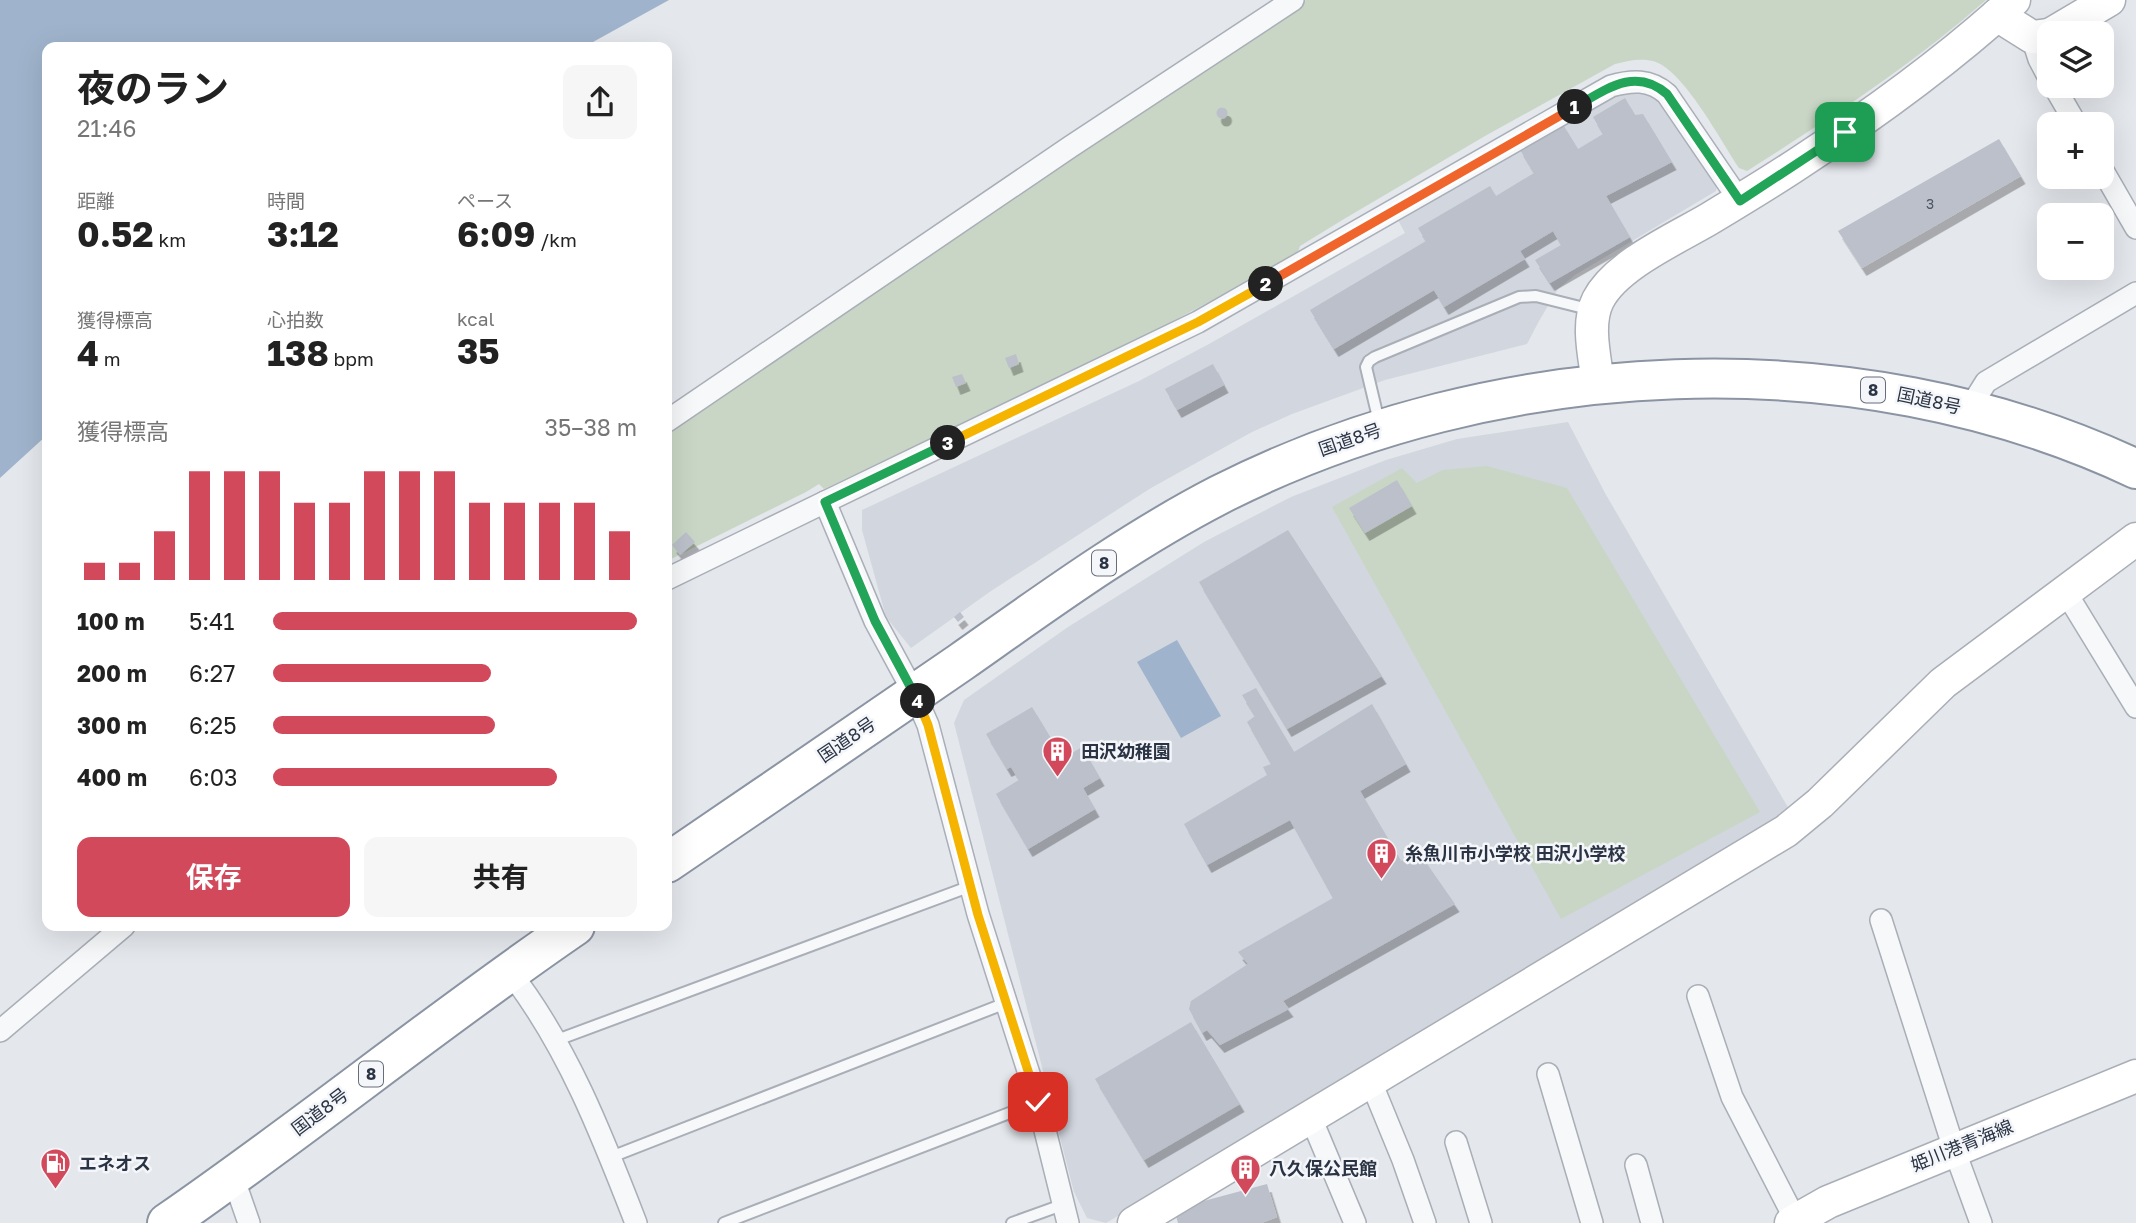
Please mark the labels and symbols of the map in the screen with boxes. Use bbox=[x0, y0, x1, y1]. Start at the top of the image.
pin: 1 bbox=[1558, 90, 1592, 124]
pin bbox=[1815, 102, 1875, 162]
house number: 3 bbox=[1926, 195, 1934, 212]
pin: 2 bbox=[1248, 266, 1284, 302]
road number: 8 bbox=[1861, 378, 1885, 402]
street label: 国道8号 bbox=[1895, 383, 1963, 418]
street label: 国道8号 bbox=[1315, 418, 1384, 460]
pin: 3 bbox=[930, 426, 965, 460]
road number: 8 bbox=[1092, 550, 1116, 576]
pin: 4 bbox=[900, 684, 936, 718]
street label: 国道8号 bbox=[813, 712, 880, 766]
building icon: 田沢幼稚園 bbox=[1041, 735, 1075, 779]
place label: 田沢幼稚園 bbox=[1081, 740, 1171, 762]
building icon: 糸魚川市小学校 田沢小学校 bbox=[1365, 837, 1399, 881]
place label: 糸魚川市小学校 田沢小学校 bbox=[1405, 842, 1626, 864]
road number: 8 bbox=[359, 1062, 383, 1086]
pin bbox=[1008, 1072, 1068, 1132]
street label: 国道8号 bbox=[287, 1083, 352, 1140]
street label: 姫川港青海線 bbox=[1907, 1115, 2016, 1176]
fuel station icon: エネオス bbox=[39, 1147, 73, 1191]
place label: エネオス bbox=[79, 1152, 151, 1174]
building icon: 八久保公民館 bbox=[1229, 1152, 1263, 1196]
place label: 八久保公民館 bbox=[1269, 1157, 1377, 1179]

